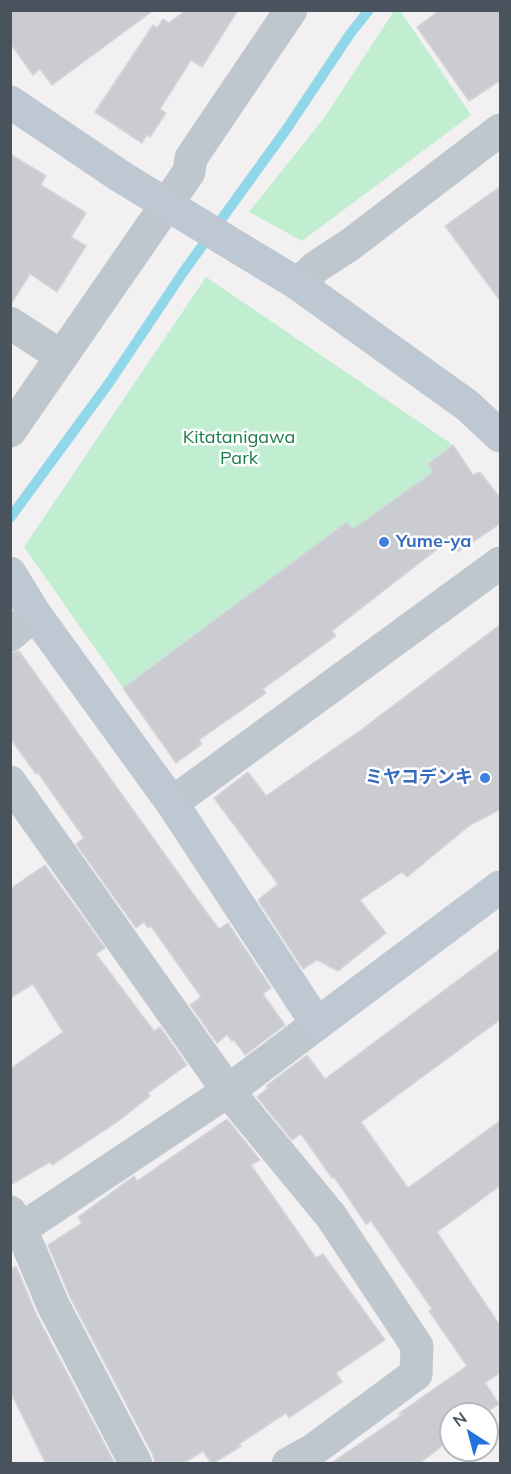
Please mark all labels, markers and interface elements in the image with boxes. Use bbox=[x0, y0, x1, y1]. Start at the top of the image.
park label: Kitatanigawa Park bbox=[183, 427, 295, 470]
place label: Yume-ya bbox=[396, 531, 471, 553]
marker: Yume-ya bbox=[377, 535, 391, 549]
place label: ミヤコデンキ bbox=[365, 767, 473, 789]
marker: ミヤコデンキ bbox=[478, 771, 492, 785]
north arrow bbox=[439, 1402, 499, 1462]
text: N bbox=[449, 1407, 470, 1431]

